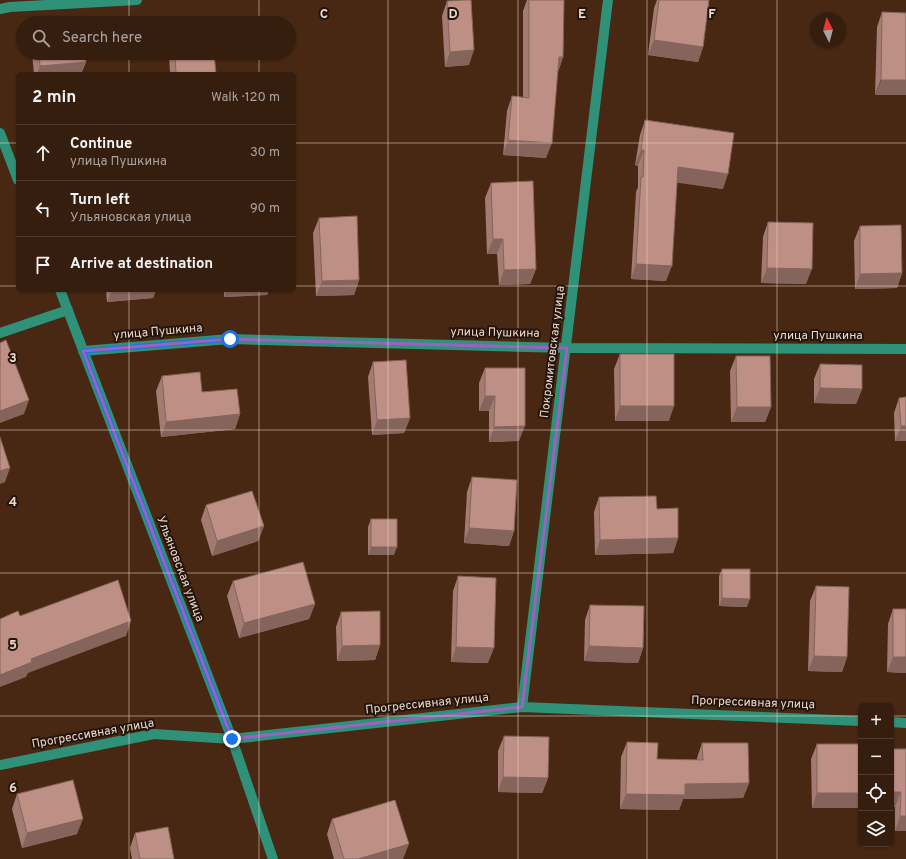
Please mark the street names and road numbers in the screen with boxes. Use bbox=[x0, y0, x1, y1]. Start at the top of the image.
street label: Покромитовская улица bbox=[537, 285, 569, 419]
street label: улица Пушкина bbox=[113, 320, 203, 344]
street label: улица Пушкина bbox=[450, 324, 540, 342]
street label: улица Пушкина bbox=[773, 328, 863, 344]
street label: Ульяновская улица bbox=[152, 514, 208, 624]
street label: Прогрессивная улица bbox=[365, 690, 489, 718]
street label: Прогрессивная улица bbox=[691, 693, 815, 713]
street label: Прогрессивная улица bbox=[31, 715, 155, 753]

